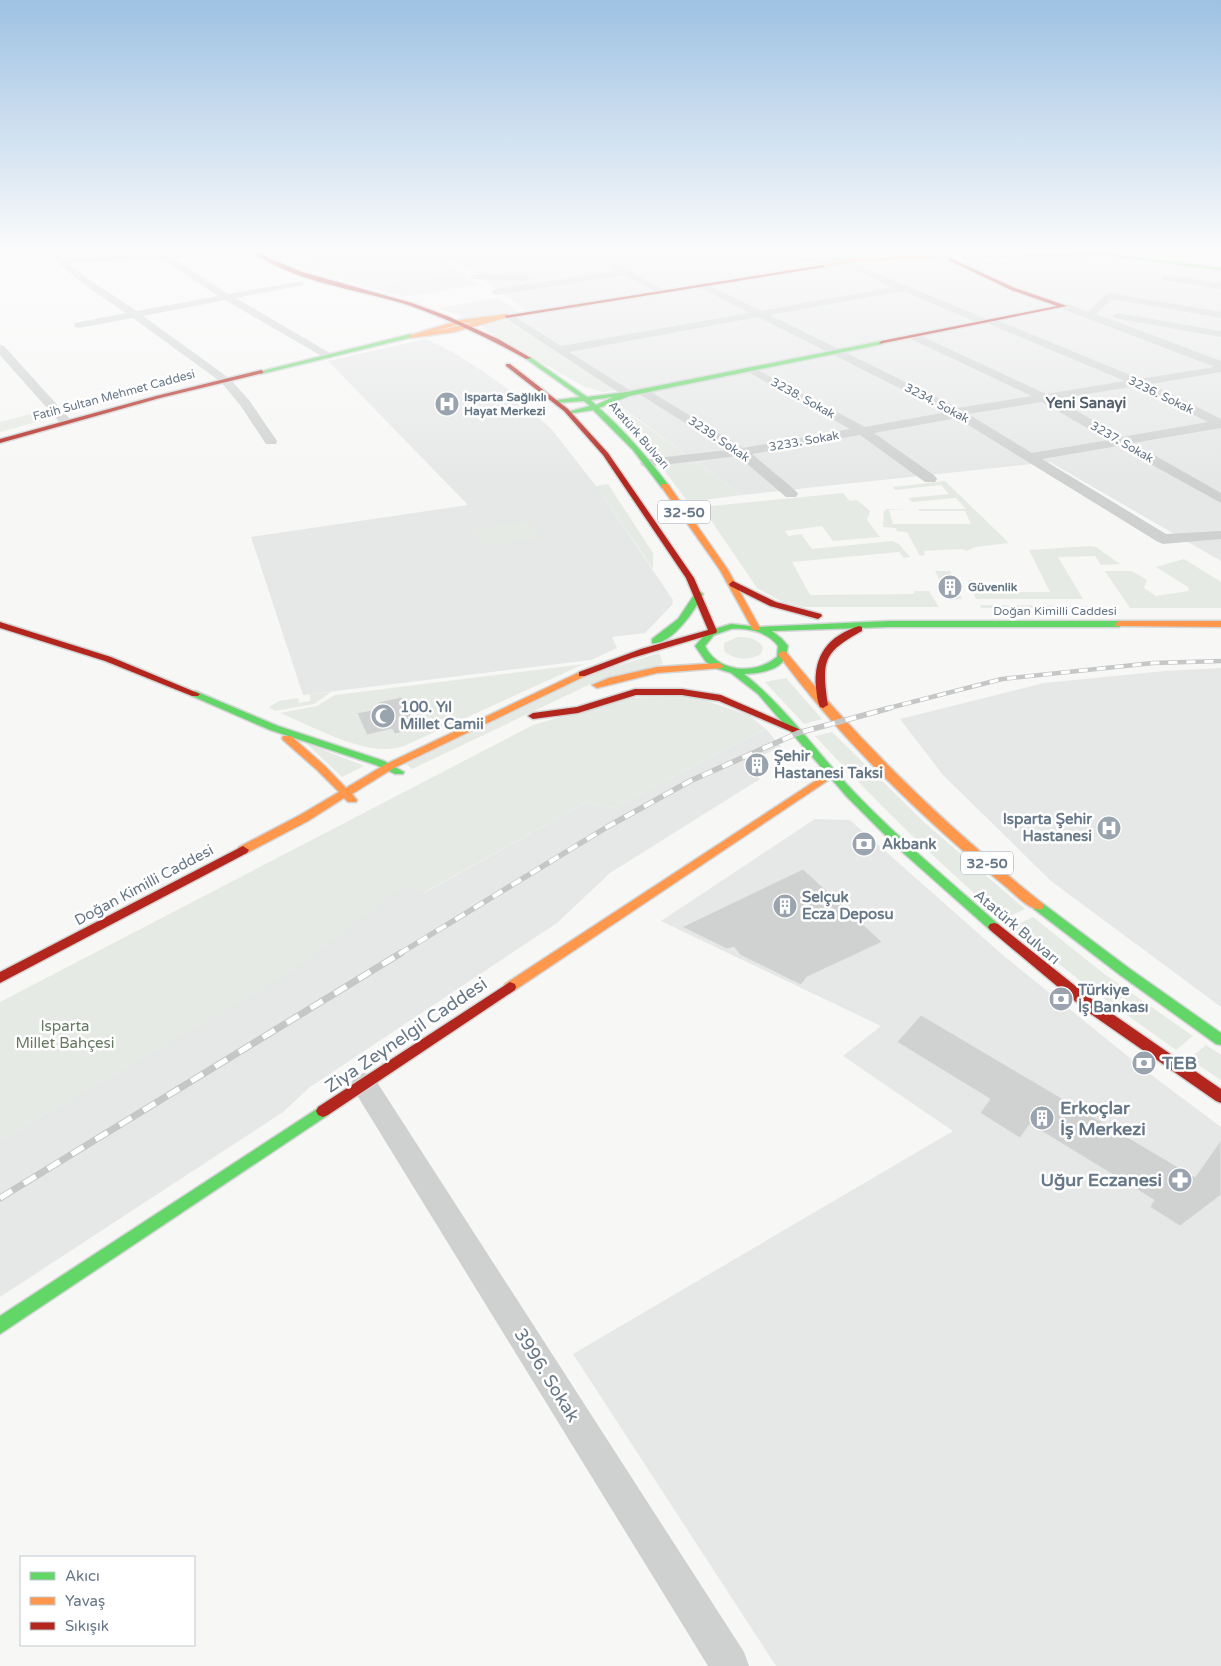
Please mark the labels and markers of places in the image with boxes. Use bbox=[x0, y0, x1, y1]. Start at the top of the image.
place label: Isparta Sağlıklı Hayat Merkezi bbox=[464, 390, 547, 419]
hospital icon: Isparta Sağlıklı Hayat Merkezi bbox=[434, 391, 460, 417]
building icon: Güvenlik bbox=[937, 574, 963, 600]
place label: Güvenlik bbox=[968, 580, 1018, 594]
place label: 100. Yıl Millet Camii bbox=[400, 698, 484, 733]
mosque icon: 100. Yıl Millet Camii bbox=[370, 703, 396, 729]
place label: Şehir Hastanesi Taksi bbox=[774, 747, 883, 782]
building icon: Şehir Hastanesi Taksi bbox=[744, 752, 770, 778]
place label: Isparta Şehir Hastanesi bbox=[1003, 810, 1092, 845]
hospital icon: Isparta Şehir Hastanesi bbox=[1096, 815, 1122, 841]
bank icon: Akbank bbox=[851, 831, 877, 857]
place label: Akbank bbox=[882, 835, 936, 853]
place label: Selçuk Ecza Deposu bbox=[802, 888, 894, 924]
building icon: Selçuk Ecza Deposu bbox=[772, 893, 798, 919]
place label: Türkiye İş Bankası bbox=[1077, 981, 1149, 1017]
bank icon: Türkiye İş Bankası bbox=[1048, 986, 1074, 1012]
bank icon: TEB bbox=[1131, 1050, 1157, 1076]
place label: TEB bbox=[1161, 1052, 1197, 1074]
place label: Erkoçlar İş Merkezi bbox=[1060, 1097, 1146, 1140]
building icon: Erkoçlar İş Merkezi bbox=[1029, 1105, 1055, 1131]
pharmacy icon: Uğur Eczanesi bbox=[1167, 1167, 1193, 1193]
place label: Uğur Eczanesi bbox=[1041, 1169, 1162, 1191]

